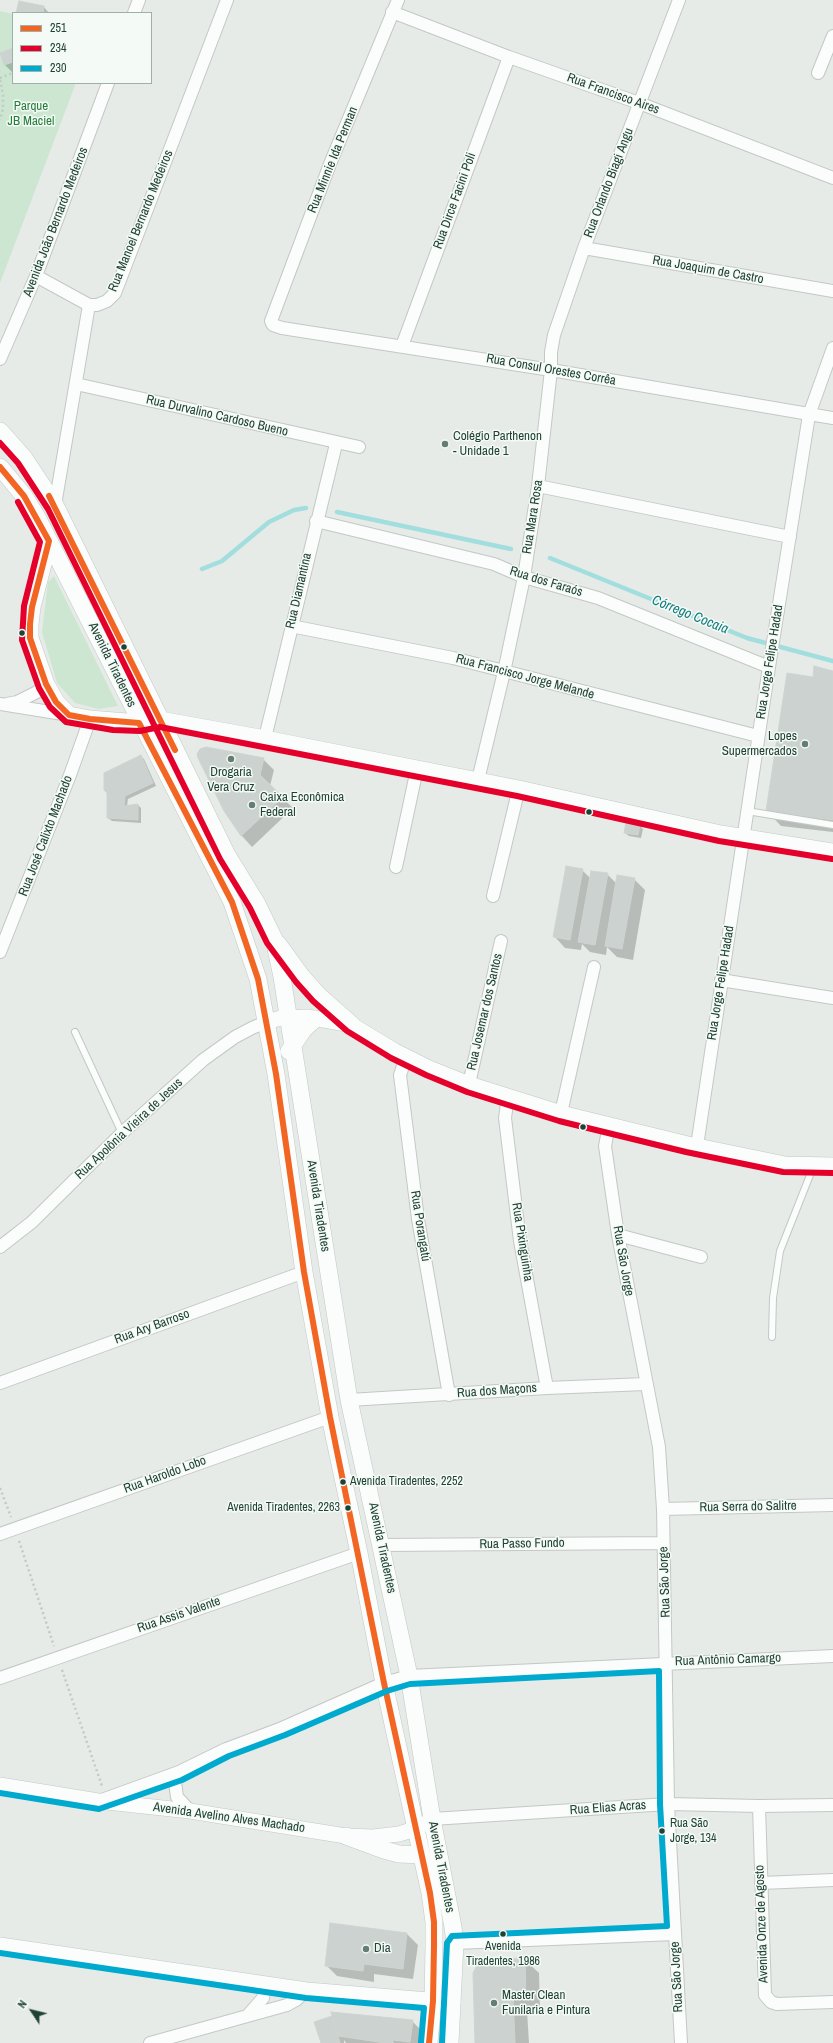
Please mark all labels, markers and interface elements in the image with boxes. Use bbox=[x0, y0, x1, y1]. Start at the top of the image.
legend bbox=[12, 12, 152, 84]
text: 251 bbox=[50, 20, 66, 36]
text: 234 bbox=[50, 40, 66, 56]
text: 230 bbox=[50, 60, 66, 76]
street label: Rua Francisco Aires bbox=[565, 70, 661, 118]
park label: Parque JB Maciel bbox=[8, 99, 54, 130]
street label: Rua Minnie Ida Perman bbox=[305, 105, 361, 215]
street label: Rua Orlando Biagi Angu bbox=[581, 126, 637, 240]
street label: Avenida João Bernardo Medeiros bbox=[20, 145, 92, 299]
street label: Rua Manoel Bernardo Medeiros bbox=[105, 148, 177, 294]
street label: Rua Dirce Facini Poli bbox=[430, 151, 480, 251]
street label: Rua Joaquim de Castro bbox=[651, 253, 765, 287]
street label: Rua Consul Orestes Corrêa bbox=[485, 351, 617, 389]
street label: Rua Durvalino Cardoso Bueno bbox=[145, 392, 289, 440]
place label: Colégio Parthenon - Unidade 1 bbox=[453, 429, 542, 460]
marker: Colégio Parthenon - Unidade 1 bbox=[440, 439, 450, 449]
street label: Rua Mara Rosa bbox=[519, 479, 547, 555]
street label: Rua Diamantina bbox=[283, 551, 315, 631]
street label: Rua dos Faraós bbox=[508, 564, 584, 600]
water label: Córrego Cocaia bbox=[649, 592, 731, 638]
street label: Rua Jorge Felipe Hadad bbox=[753, 604, 787, 720]
street label: Avenida Tiradentes bbox=[85, 620, 139, 710]
unlabelled marker bbox=[17, 628, 27, 638]
unlabelled marker bbox=[119, 642, 129, 652]
street label: Rua Francisco Jorge Melande bbox=[454, 651, 596, 703]
place label: Lopes Supermercados bbox=[722, 729, 797, 760]
marker: Lopes Supermercados bbox=[800, 739, 810, 749]
marker: Drogaria Vera Cruz bbox=[226, 754, 236, 764]
place label: Drogaria Vera Cruz bbox=[207, 765, 255, 796]
street label: Rua José Calixto Machado bbox=[16, 773, 76, 899]
place label: Caixa Econômica Federal bbox=[260, 790, 344, 821]
marker: Caixa Econômica Federal bbox=[247, 800, 257, 810]
unlabelled marker bbox=[584, 807, 594, 817]
street label: Rua Jorge Felipe Hadad bbox=[704, 925, 738, 1041]
street label: Rua Josemar dos Santos bbox=[464, 952, 506, 1072]
street label: Rua Apolônia Vieira de Jesus bbox=[72, 1075, 186, 1183]
unlabelled marker bbox=[578, 1122, 588, 1132]
street label: Avenida Tiradentes bbox=[303, 1159, 333, 1253]
street label: Rua Porangatú bbox=[407, 1189, 433, 1263]
street label: Rua Pixinguinha bbox=[508, 1202, 536, 1282]
street label: Rua São Jorge bbox=[609, 1225, 637, 1297]
street label: Rua Ary Barroso bbox=[112, 1306, 192, 1348]
street label: Rua dos Maçons bbox=[457, 1380, 537, 1402]
street label: Rua Haroldo Lobo bbox=[122, 1453, 208, 1497]
place label: Avenida Tiradentes, 2252 bbox=[350, 1475, 463, 1489]
marker: Avenida Tiradentes, 2252 bbox=[338, 1477, 348, 1487]
street label: Rua Serra do Salitre bbox=[699, 1498, 797, 1516]
place label: Avenida Tiradentes, 2263 bbox=[227, 1501, 340, 1515]
street label: Avenida Tiradentes bbox=[365, 1501, 399, 1595]
marker: Avenida Tiradentes, 2263 bbox=[343, 1503, 353, 1513]
street label: Rua Passo Fundo bbox=[479, 1535, 565, 1553]
street label: Rua São Jorge bbox=[656, 1546, 674, 1618]
street label: Rua Assis Valente bbox=[135, 1593, 223, 1637]
street label: Rua Antônio Camargo bbox=[675, 1650, 781, 1670]
street label: Rua Elias Acras bbox=[569, 1798, 647, 1818]
street label: Avenida Avelino Alves Machado bbox=[152, 1800, 306, 1836]
place label: Rua São Jorge, 134 bbox=[670, 1817, 716, 1845]
street label: Avenida Tiradentes bbox=[425, 1820, 457, 1914]
marker: Rua São Jorge, 134 bbox=[657, 1826, 667, 1836]
street label: Avenida Onze de Agosto bbox=[752, 1865, 772, 1983]
marker: Avenida Tiradentes, 1986 bbox=[498, 1929, 508, 1939]
place label: Avenida Tiradentes, 1986 bbox=[466, 1940, 540, 1968]
place label: Dia bbox=[374, 1941, 391, 1957]
street label: Rua São Jorge bbox=[667, 1941, 687, 2013]
marker: Dia bbox=[361, 1944, 371, 1954]
place label: Master Clean Funilaria e Pintura bbox=[502, 1988, 590, 2019]
north arrow bbox=[12, 1991, 52, 2031]
text: N bbox=[15, 1997, 30, 2011]
marker: Master Clean Funilaria e Pintura bbox=[489, 1998, 499, 2008]

